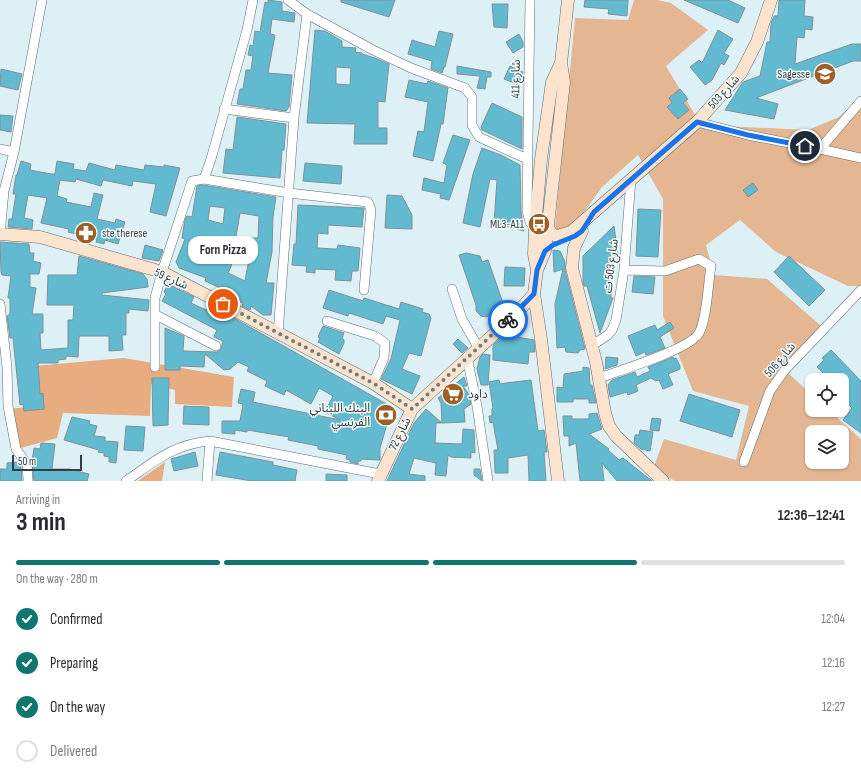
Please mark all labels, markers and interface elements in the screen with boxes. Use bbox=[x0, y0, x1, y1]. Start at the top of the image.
street label: شارع 411 bbox=[508, 59, 525, 99]
school or university icon: Sagesse bbox=[812, 61, 838, 87]
place label: Sagesse bbox=[777, 67, 810, 82]
street label: شارع 503 bbox=[705, 72, 744, 113]
pin bbox=[788, 129, 822, 163]
icon: home bbox=[794, 135, 816, 157]
bus stop icon: ML3-A11 bbox=[526, 211, 552, 237]
place label: ML3-A11 bbox=[490, 217, 525, 232]
pharmacy icon: ste therese bbox=[73, 220, 99, 246]
place label: ste therese bbox=[102, 226, 148, 241]
callout: Forn Pizza bbox=[188, 236, 258, 264]
street label: شارع 503 ت bbox=[600, 238, 623, 294]
text: Forn Pizza bbox=[200, 242, 246, 258]
street label: شارع 59 bbox=[151, 265, 190, 294]
pin bbox=[206, 287, 240, 321]
icon: bag bbox=[212, 293, 234, 315]
courier bbox=[488, 300, 528, 340]
icon: bike bbox=[497, 309, 519, 331]
street label: شارع 506 bbox=[761, 340, 800, 381]
map controls bbox=[805, 373, 849, 469]
button: locate bbox=[805, 373, 849, 417]
supermarket icon: داود bbox=[440, 381, 466, 407]
place label: داود bbox=[468, 387, 488, 402]
place label: البنك اللبناني الفرنسي bbox=[309, 401, 370, 431]
bank icon: البنك اللبناني الفرنسي bbox=[373, 402, 399, 428]
street label: شارع 72 bbox=[386, 415, 415, 453]
button: layers bbox=[805, 425, 849, 469]
scale bar bbox=[12, 453, 82, 472]
text: 50 m bbox=[18, 455, 36, 468]
text: Arriving in bbox=[16, 492, 60, 508]
text: 12:36–12:41 bbox=[778, 506, 845, 525]
text: 3 min bbox=[16, 507, 66, 538]
text: On the way · 280 m bbox=[16, 571, 98, 587]
icon: check bbox=[16, 608, 38, 630]
text: Confirmed bbox=[50, 610, 103, 629]
text: 12:04 bbox=[821, 611, 845, 627]
icon: check bbox=[16, 652, 38, 674]
text: Preparing bbox=[50, 654, 98, 673]
text: 12:16 bbox=[822, 655, 845, 671]
icon: check bbox=[16, 696, 38, 718]
text: On the way bbox=[50, 698, 105, 717]
text: 12:27 bbox=[822, 699, 845, 715]
text: Delivered bbox=[50, 742, 97, 761]

